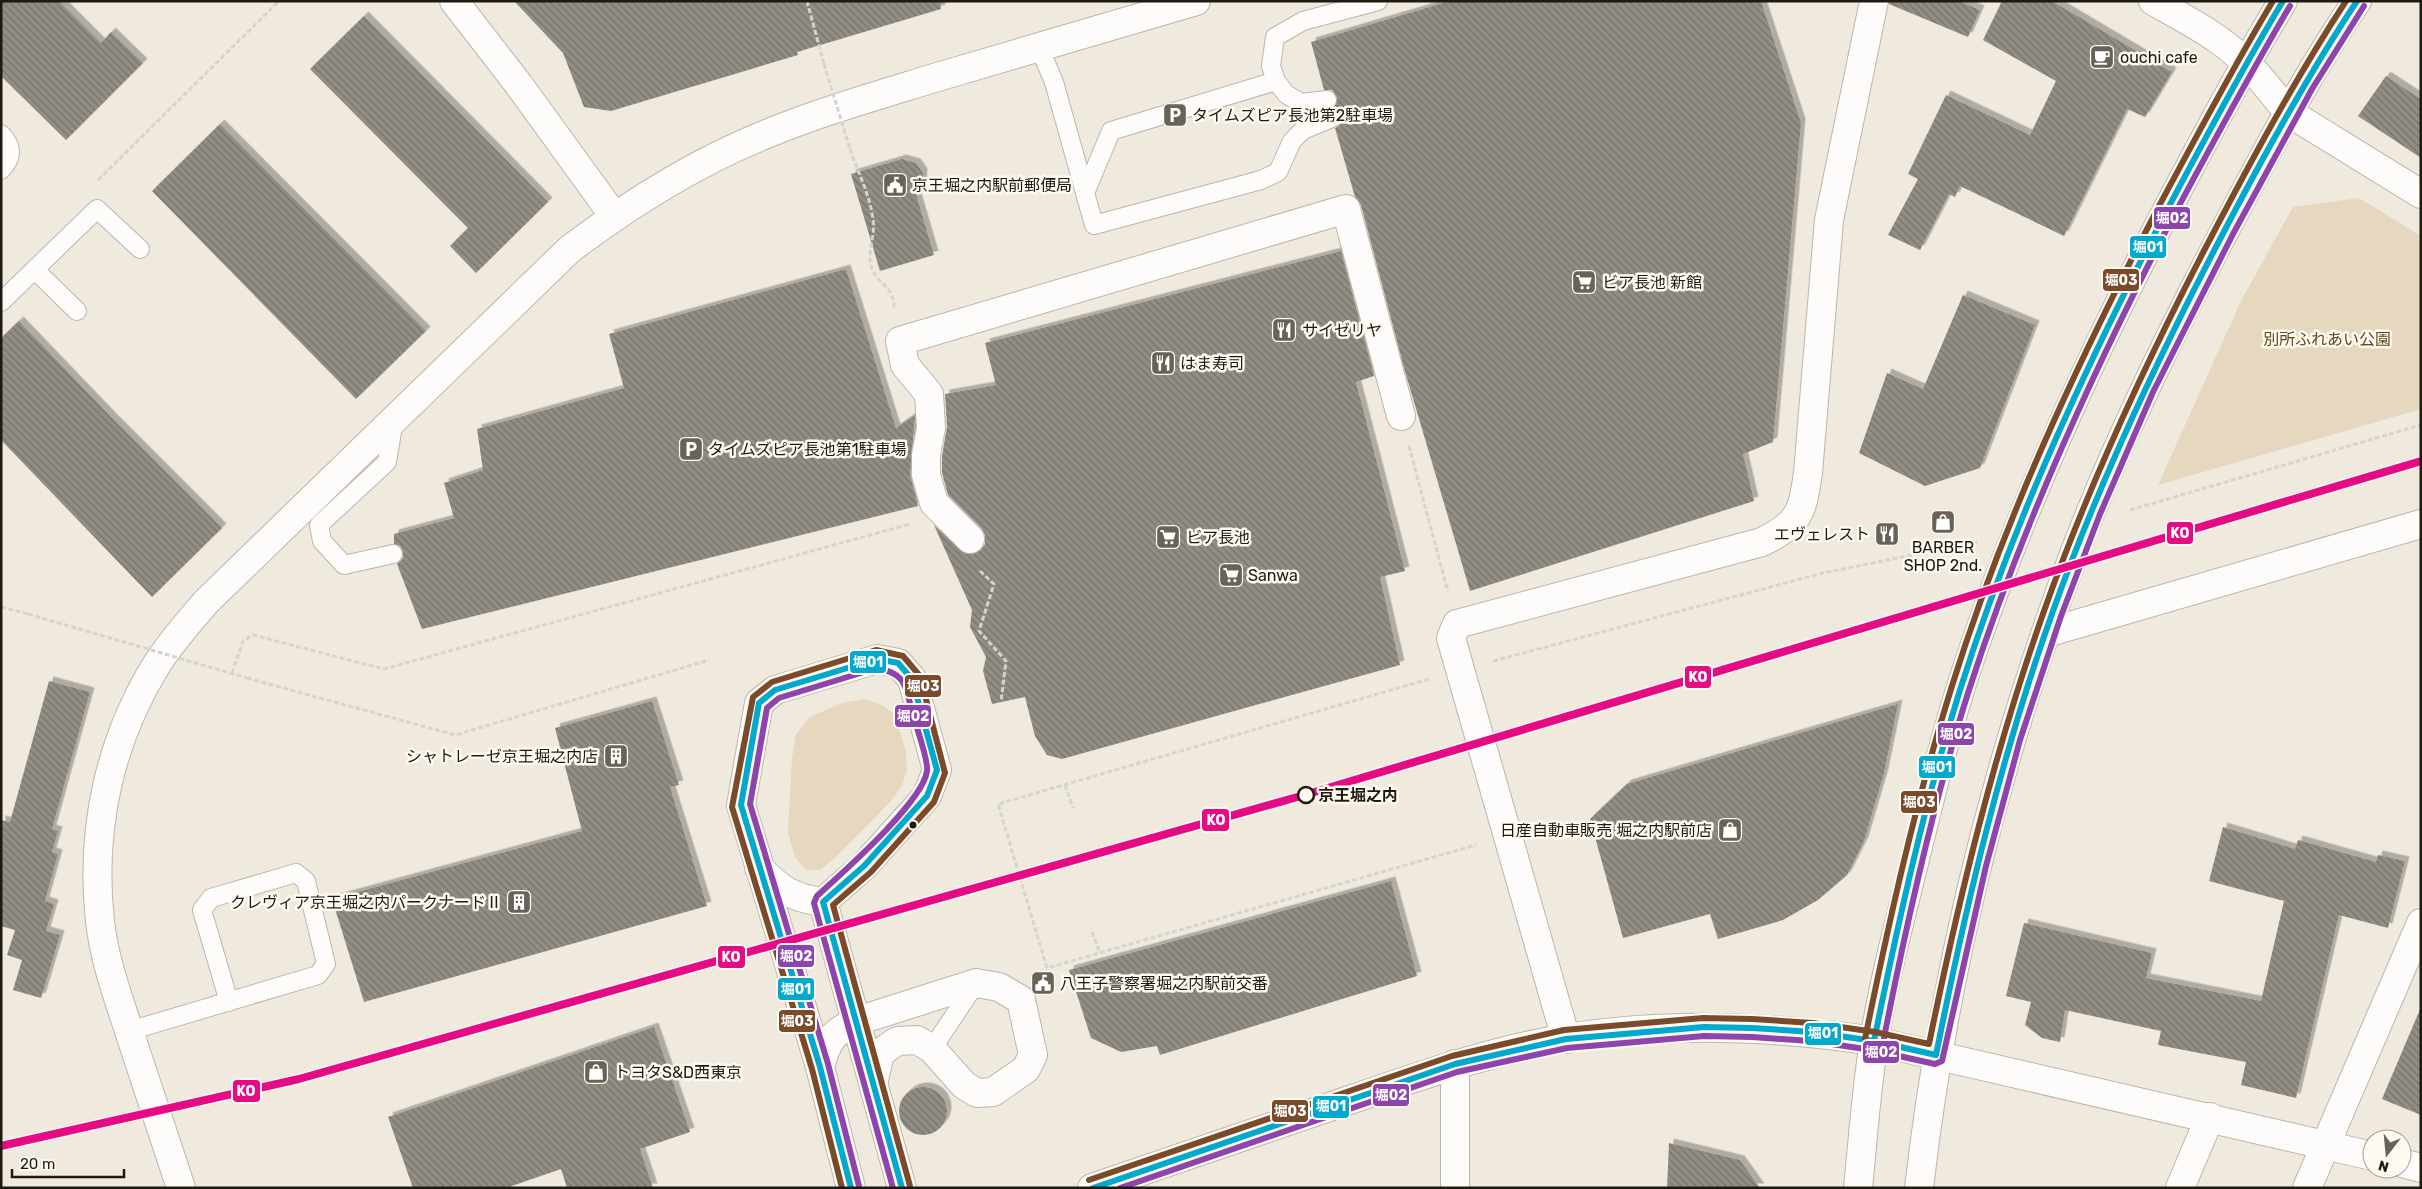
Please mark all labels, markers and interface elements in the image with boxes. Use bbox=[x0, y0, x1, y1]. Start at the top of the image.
cafe icon: ouchi cafe bbox=[2089, 44, 2115, 70]
place label: ouchi cafe bbox=[2120, 48, 2198, 67]
parking icon: タイムズピア長池第2駐車場 bbox=[1162, 102, 1188, 128]
place label: タイムズピア長池第2駐車場 bbox=[1192, 106, 1393, 125]
public building icon: 京王堀之内駅前郵便局 bbox=[882, 172, 908, 198]
place label: 京王堀之内駅前郵便局 bbox=[912, 176, 1072, 195]
line badge: 堀02 bbox=[2153, 206, 2191, 230]
text: 堀02 bbox=[2156, 210, 2188, 227]
line badge: 堀01 bbox=[2129, 235, 2167, 259]
text: 堀01 bbox=[2133, 239, 2163, 256]
line badge: 堀03 bbox=[2102, 268, 2140, 292]
supermarket icon: ビア長池 新館 bbox=[1571, 269, 1597, 295]
text: 堀03 bbox=[2105, 272, 2137, 289]
place label: ビア長池 新館 bbox=[1602, 273, 1702, 292]
restaurant icon: サイゼリヤ bbox=[1271, 317, 1297, 343]
place label: サイゼリヤ bbox=[1302, 321, 1382, 340]
park label: 別所ふれあい公園 bbox=[2263, 330, 2391, 349]
restaurant icon: はま寿司 bbox=[1150, 350, 1176, 376]
place label: はま寿司 bbox=[1180, 354, 1244, 373]
parking icon: タイムズピア長池第1駐車場 bbox=[678, 436, 704, 462]
place label: タイムズピア長池第1駐車場 bbox=[708, 440, 907, 459]
shop icon: BARBER SHOP 2nd. bbox=[1930, 509, 1956, 535]
restaurant icon: エヴェレスト bbox=[1874, 521, 1900, 547]
line badge: KO bbox=[2166, 521, 2194, 545]
supermarket icon: ビア長池 bbox=[1155, 524, 1181, 550]
place label: エヴェレスト bbox=[1774, 525, 1870, 544]
text: KO bbox=[2171, 525, 2189, 542]
place label: ビア長池 bbox=[1186, 528, 1250, 547]
place label: BARBER SHOP 2nd. bbox=[1904, 538, 1982, 575]
supermarket icon: Sanwa bbox=[1218, 562, 1244, 588]
place label: Sanwa bbox=[1248, 566, 1298, 585]
line badge: 堀01 bbox=[849, 650, 887, 674]
text: 堀01 bbox=[853, 654, 883, 671]
line badge: KO bbox=[1684, 665, 1712, 689]
text: KO bbox=[1689, 669, 1707, 686]
line badge: 堀03 bbox=[904, 674, 942, 698]
text: 堀03 bbox=[907, 678, 939, 695]
line badge: 堀02 bbox=[894, 704, 932, 728]
text: 堀02 bbox=[897, 708, 929, 725]
line badge: 堀02 bbox=[1937, 722, 1975, 746]
text: 堀02 bbox=[1940, 726, 1972, 743]
building icon: シャトレーゼ京王堀之内店 bbox=[603, 743, 629, 769]
place label: シャトレーゼ京王堀之内店 bbox=[406, 747, 598, 766]
line badge: 堀01 bbox=[1918, 755, 1956, 779]
text: 堀01 bbox=[1922, 759, 1952, 776]
marker: 京王堀之内 bbox=[1297, 786, 1315, 804]
place label: 京王堀之内 bbox=[1318, 786, 1398, 805]
line badge: 堀03 bbox=[1900, 790, 1938, 814]
text: 堀03 bbox=[1903, 794, 1935, 811]
line badge: KO bbox=[1201, 808, 1230, 832]
text: KO bbox=[1207, 812, 1225, 829]
shop icon: 日産自動車販売 堀之内駅前店 bbox=[1717, 817, 1743, 843]
unlabelled marker bbox=[908, 820, 918, 830]
place label: 日産自動車販売 堀之内駅前店 bbox=[1500, 821, 1712, 840]
building icon: クレヴィア京王堀之内パークナードⅡ bbox=[506, 889, 532, 915]
place label: クレヴィア京王堀之内パークナードⅡ bbox=[230, 893, 502, 912]
line badge: 堀02 bbox=[777, 944, 815, 968]
line badge: KO bbox=[717, 945, 746, 969]
text: 堀02 bbox=[780, 948, 812, 965]
text: KO bbox=[722, 949, 740, 966]
public building icon: 八王子警察署堀之内駅前交番 bbox=[1030, 970, 1056, 996]
place label: 八王子警察署堀之内駅前交番 bbox=[1060, 974, 1268, 993]
line badge: 堀01 bbox=[777, 977, 815, 1001]
text: 堀01 bbox=[781, 981, 811, 998]
line badge: 堀03 bbox=[778, 1009, 816, 1033]
text: 堀03 bbox=[781, 1013, 813, 1030]
line badge: 堀01 bbox=[1804, 1022, 1842, 1046]
text: 堀01 bbox=[1808, 1025, 1838, 1042]
line badge: 堀02 bbox=[1862, 1040, 1900, 1064]
text: 堀02 bbox=[1865, 1044, 1897, 1061]
shop icon: トヨタS&D西東京 bbox=[583, 1059, 609, 1085]
place label: トヨタS&D西東京 bbox=[614, 1063, 742, 1082]
line badge: KO bbox=[232, 1079, 261, 1103]
text: KO bbox=[237, 1083, 255, 1100]
line badge: 堀02 bbox=[1372, 1083, 1410, 1107]
text: 堀02 bbox=[1375, 1087, 1407, 1104]
line badge: 堀01 bbox=[1312, 1095, 1350, 1119]
text: 堀01 bbox=[1316, 1098, 1346, 1115]
line badge: 堀03 bbox=[1271, 1099, 1309, 1123]
text: 堀03 bbox=[1274, 1103, 1306, 1120]
north arrow bbox=[2362, 1129, 2412, 1179]
scale bar bbox=[12, 1146, 125, 1178]
text: 20 m bbox=[20, 1155, 55, 1173]
text: N bbox=[2376, 1156, 2391, 1176]

